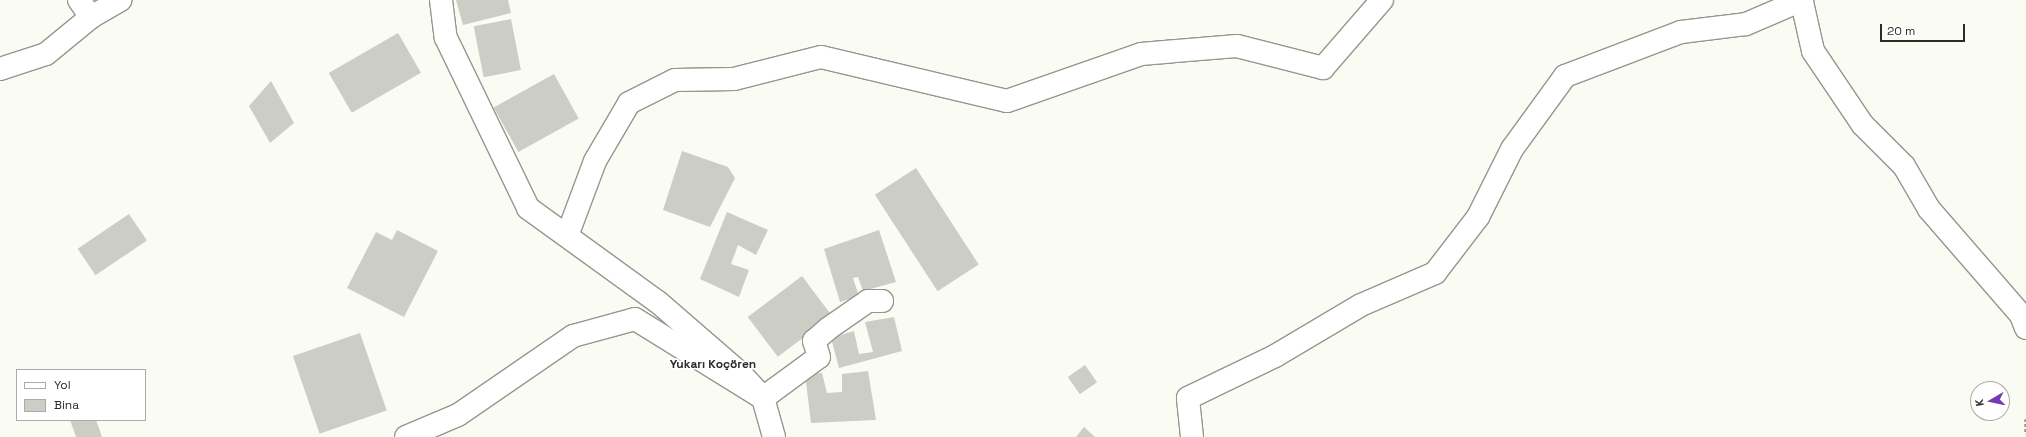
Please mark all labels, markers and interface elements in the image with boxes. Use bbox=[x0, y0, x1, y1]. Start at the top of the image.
scale bar bbox=[1882, 16, 1967, 42]
text: 20 m bbox=[1887, 23, 1915, 39]
district label: Yukarı Koçören bbox=[670, 358, 756, 372]
legend bbox=[16, 369, 146, 421]
text: Yol bbox=[54, 377, 71, 393]
north arrow bbox=[1970, 381, 2010, 421]
text: Bina bbox=[54, 397, 79, 413]
text: K bbox=[1972, 398, 1987, 407]

